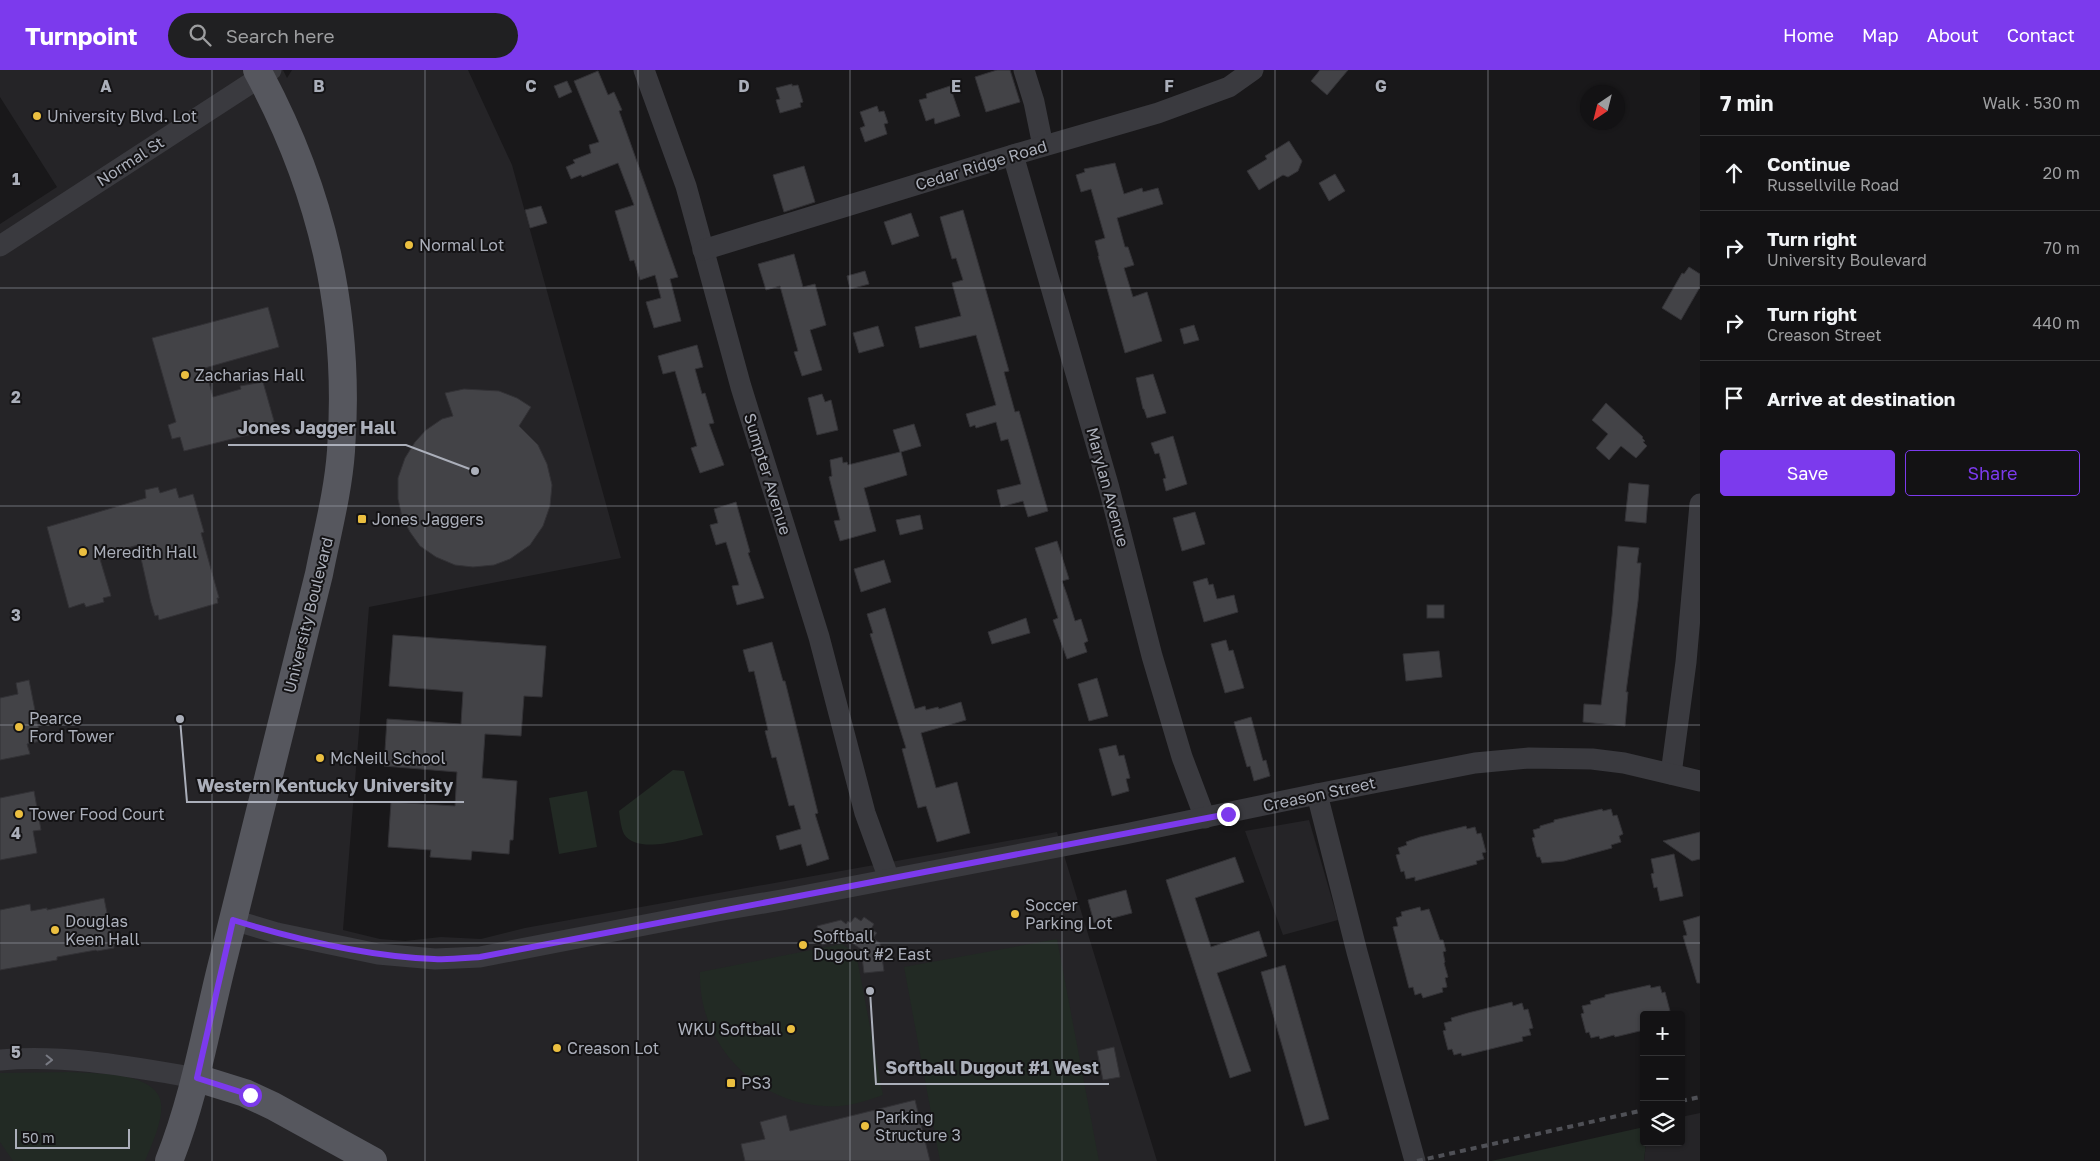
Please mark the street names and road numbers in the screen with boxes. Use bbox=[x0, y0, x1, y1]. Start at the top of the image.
street label: Normal St bbox=[92, 132, 168, 190]
street label: Cedar Ridge Road bbox=[913, 135, 1049, 195]
street label: Sumpter Avenue bbox=[740, 411, 796, 537]
street label: Marylan Avenue bbox=[1082, 425, 1134, 549]
street label: University Boulevard bbox=[279, 535, 337, 695]
street label: Creason Street bbox=[1261, 772, 1377, 816]

